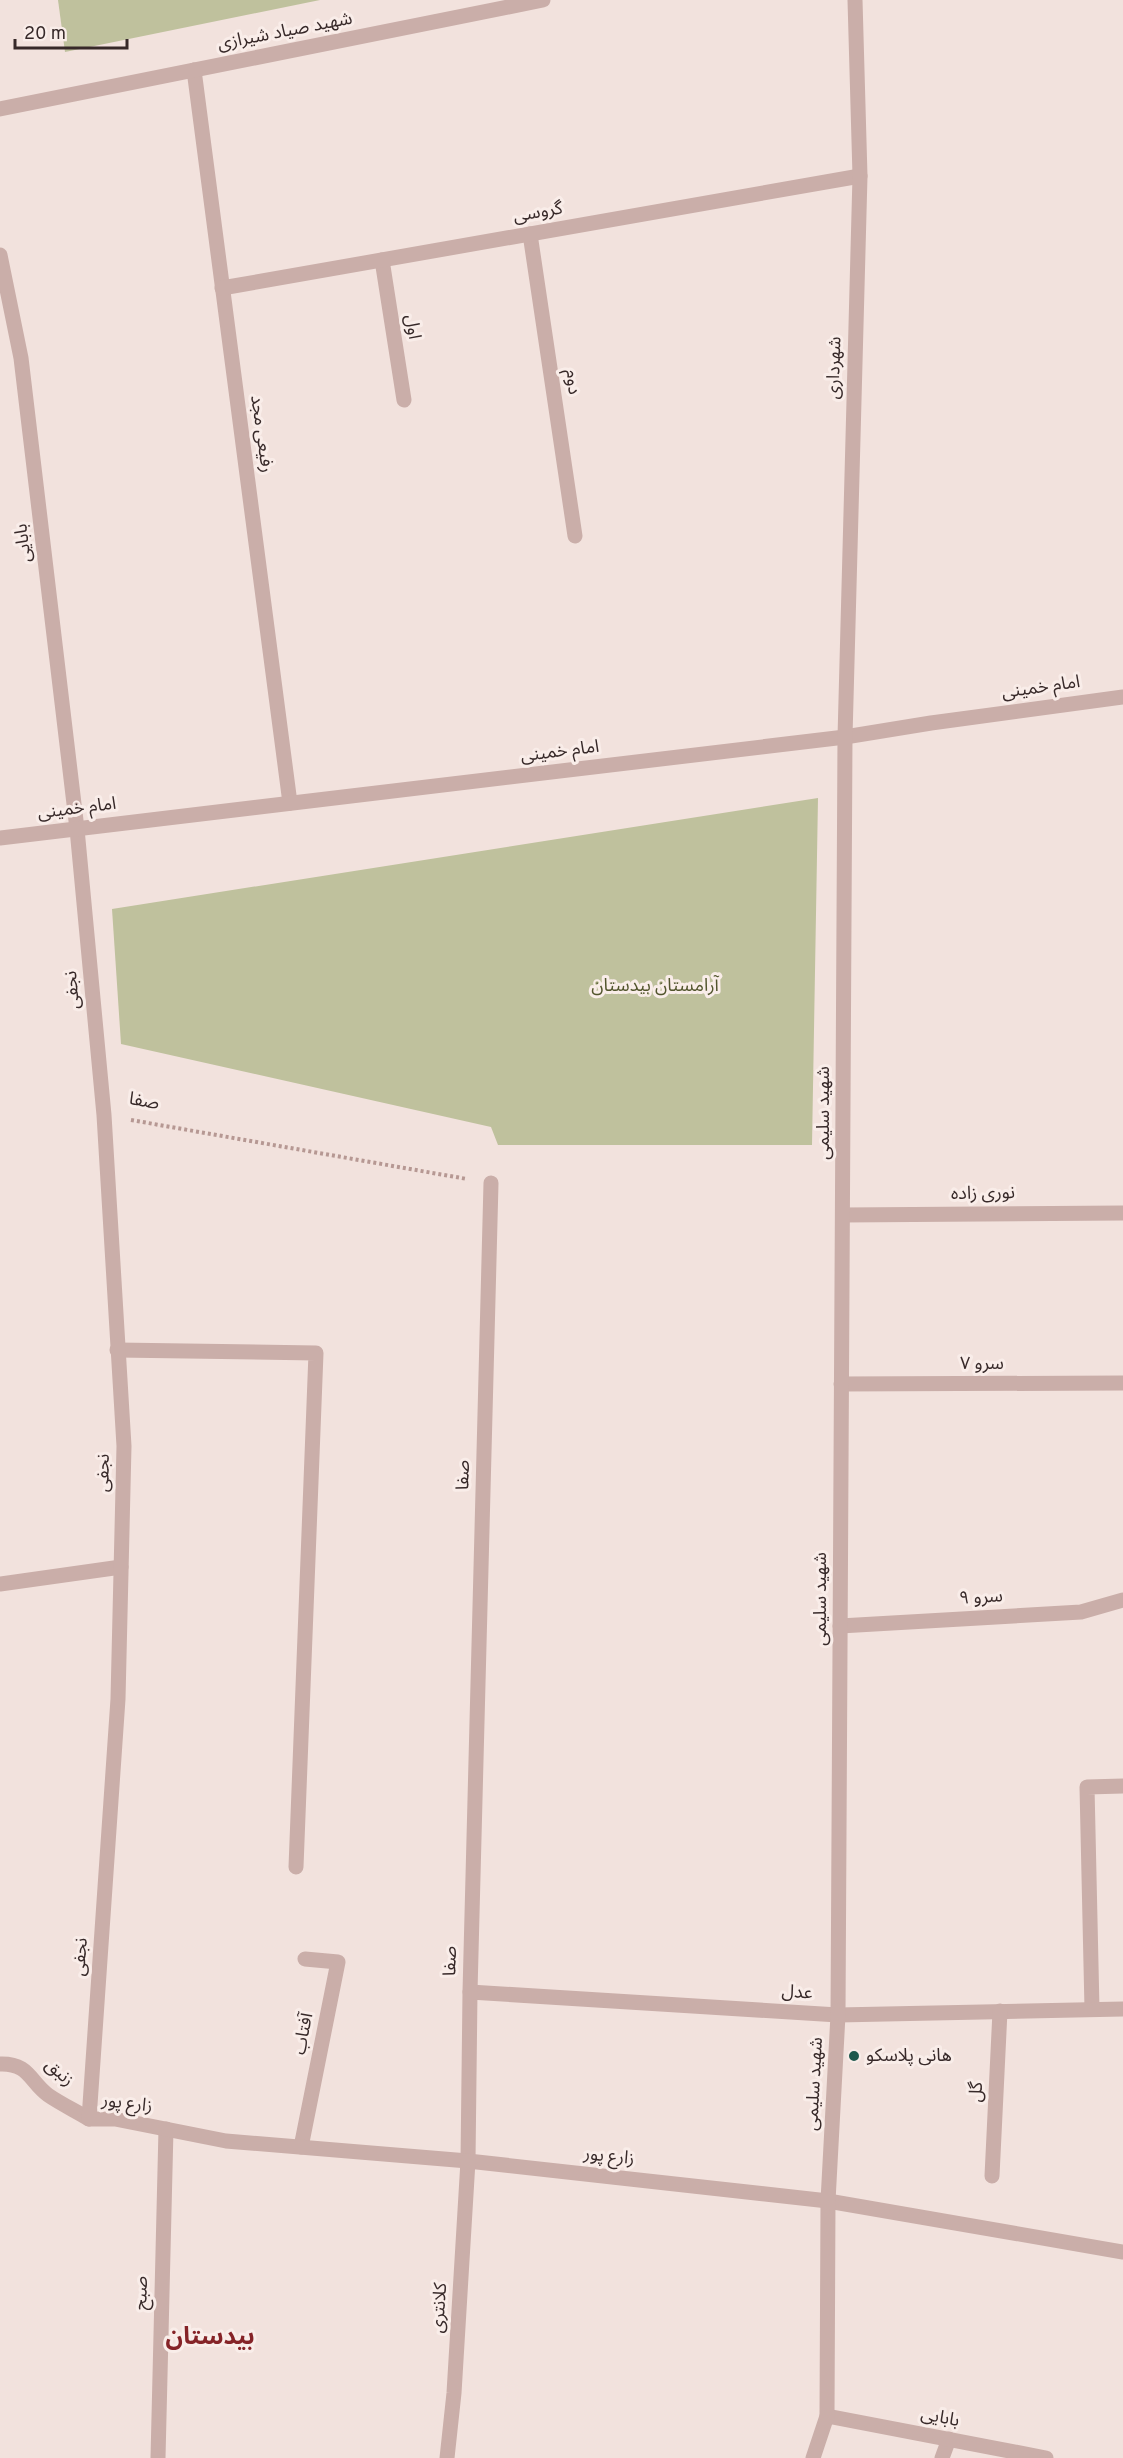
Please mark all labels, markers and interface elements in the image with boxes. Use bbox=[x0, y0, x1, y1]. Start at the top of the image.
street label: شهید صیاد شیرازی bbox=[216, 8, 354, 56]
scale bar bbox=[15, 12, 128, 50]
text: 20 m bbox=[24, 23, 66, 46]
street label: گروسی bbox=[511, 197, 565, 229]
street label: اول bbox=[399, 313, 425, 341]
street label: شهرداری bbox=[822, 336, 848, 400]
street label: دوم bbox=[558, 368, 585, 396]
street label: رفیعی مجد bbox=[244, 394, 278, 474]
street label: بابایی bbox=[10, 522, 38, 564]
street label: امام خمینی bbox=[1000, 671, 1082, 706]
street label: امام خمینی bbox=[519, 736, 601, 769]
street label: امام خمینی bbox=[36, 793, 118, 826]
street label: نجفی bbox=[60, 970, 86, 1010]
park label: آرامستان بیدستان bbox=[591, 975, 719, 998]
street label: شهید سلیمی bbox=[813, 1066, 836, 1160]
street label: صفا bbox=[127, 1088, 161, 1116]
street label: نوری زاده bbox=[951, 1182, 1015, 1206]
street label: سرو ۷ bbox=[960, 1353, 1004, 1376]
street label: نجفی bbox=[92, 1454, 116, 1492]
street label: صفا bbox=[452, 1460, 476, 1490]
street label: شهید سلیمی bbox=[810, 1552, 833, 1646]
street label: سرو ۹ bbox=[959, 1585, 1003, 1611]
street label: نجفی bbox=[68, 1937, 94, 1977]
street label: صفا bbox=[439, 1946, 463, 1976]
street label: عدل bbox=[781, 1980, 813, 2006]
street label: آفتاب bbox=[289, 2010, 319, 2057]
street label: شهید سلیمی bbox=[801, 2037, 829, 2131]
place label: هانی پلاسکو bbox=[866, 2045, 952, 2068]
marker: هانی پلاسکو bbox=[847, 2049, 861, 2063]
street label: زنبق bbox=[40, 2054, 78, 2092]
street label: گل bbox=[965, 2081, 989, 2103]
street label: زارع پور bbox=[99, 2089, 154, 2120]
street label: زارع پور bbox=[581, 2143, 636, 2172]
street label: صبح bbox=[130, 2276, 154, 2310]
street label: کلانتری bbox=[427, 2281, 453, 2334]
district label: بیدستان bbox=[165, 2323, 255, 2353]
street label: بابایی bbox=[919, 2403, 961, 2433]

